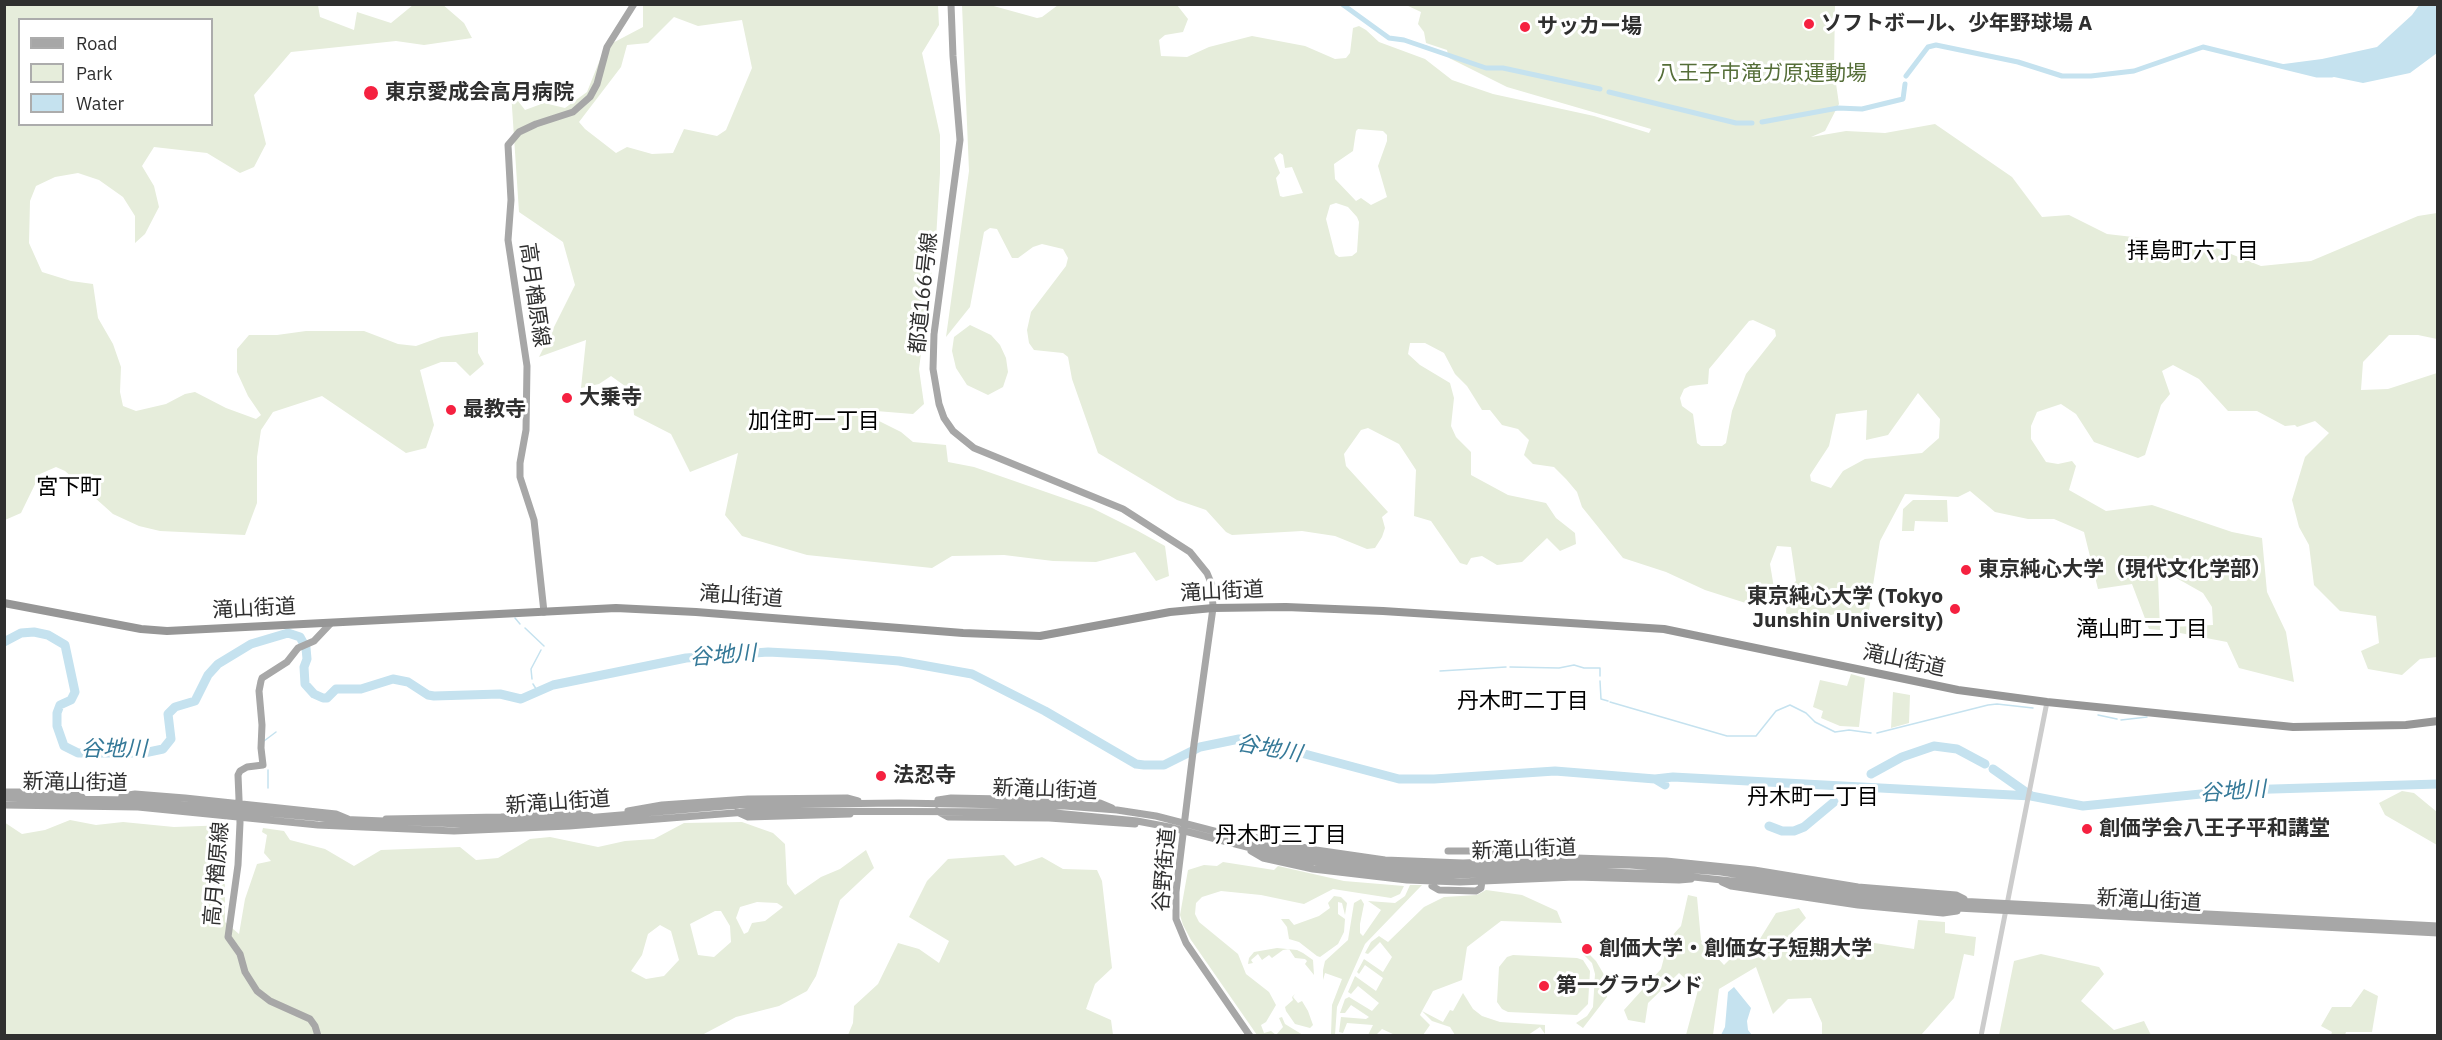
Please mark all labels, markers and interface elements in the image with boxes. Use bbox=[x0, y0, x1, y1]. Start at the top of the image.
place label: ソフトボール、少年野球場 A bbox=[1821, 11, 2092, 37]
place label: サッカー場 bbox=[1537, 14, 1642, 40]
marker: ソフトボール、少年野球場 A bbox=[1802, 17, 1816, 31]
legend bbox=[18, 18, 213, 126]
marker: サッカー場 bbox=[1518, 20, 1532, 34]
text: Road bbox=[76, 32, 117, 55]
park label: 八王子市滝ガ原運動場 bbox=[1657, 61, 1867, 87]
text: Park bbox=[76, 62, 112, 85]
place label: 東京愛成会高月病院 bbox=[385, 80, 574, 106]
marker: 東京愛成会高月病院 bbox=[362, 84, 380, 102]
text: Water bbox=[76, 92, 124, 115]
street label: 都道166号線 bbox=[905, 231, 943, 355]
district label: 拝島町六丁目 bbox=[2127, 239, 2259, 265]
street label: 高月楢原線 bbox=[514, 241, 554, 349]
place label: 大乗寺 bbox=[579, 385, 642, 411]
marker: 大乗寺 bbox=[560, 391, 574, 405]
place label: 最教寺 bbox=[463, 397, 526, 423]
marker: 最教寺 bbox=[444, 403, 458, 417]
district label: 加住町一丁目 bbox=[748, 409, 880, 435]
district label: 宮下町 bbox=[36, 475, 102, 501]
place label: 東京純心大学（現代文化学部） bbox=[1978, 557, 2272, 583]
marker: 東京純心大学（現代文化学部） bbox=[1959, 563, 1973, 577]
street label: 滝山街道 bbox=[1179, 577, 1265, 607]
street label: 滝山街道 bbox=[698, 582, 784, 612]
place label: 東京純心大学 (Tokyo Junshin University) bbox=[1747, 584, 1943, 634]
street label: 滝山街道 bbox=[211, 594, 297, 624]
marker: 東京純心大学 (Tokyo Junshin University) bbox=[1948, 602, 1962, 616]
district label: 滝山町二丁目 bbox=[2076, 617, 2208, 643]
street label: 滝山街道 bbox=[1860, 640, 1948, 682]
water label: 谷地川 bbox=[689, 641, 757, 671]
district label: 丹木町二丁目 bbox=[1457, 689, 1589, 715]
water label: 谷地川 bbox=[1234, 730, 1304, 768]
water label: 谷地川 bbox=[81, 737, 147, 763]
place label: 法忍寺 bbox=[893, 763, 956, 789]
street label: 新滝山街道 bbox=[22, 769, 128, 797]
marker: 法忍寺 bbox=[874, 769, 888, 783]
street label: 新滝山街道 bbox=[992, 776, 1098, 804]
water label: 谷地川 bbox=[2199, 777, 2267, 807]
district label: 丹木町一丁目 bbox=[1747, 785, 1879, 811]
street label: 新滝山街道 bbox=[505, 787, 611, 819]
place label: 創価学会八王子平和講堂 bbox=[2099, 816, 2330, 842]
street label: 高月楢原線 bbox=[200, 821, 234, 927]
marker: 創価学会八王子平和講堂 bbox=[2080, 822, 2094, 836]
district label: 丹木町三丁目 bbox=[1215, 823, 1347, 849]
street label: 谷野街道 bbox=[1149, 827, 1181, 913]
street label: 新滝山街道 bbox=[1471, 836, 1577, 864]
street label: 新滝山街道 bbox=[2096, 886, 2202, 916]
place label: 創価大学・創価女子短期大学 bbox=[1599, 936, 1872, 962]
marker: 創価大学・創価女子短期大学 bbox=[1580, 942, 1594, 956]
place label: 第一グラウンド bbox=[1556, 973, 1703, 999]
marker: 第一グラウンド bbox=[1537, 979, 1551, 993]

